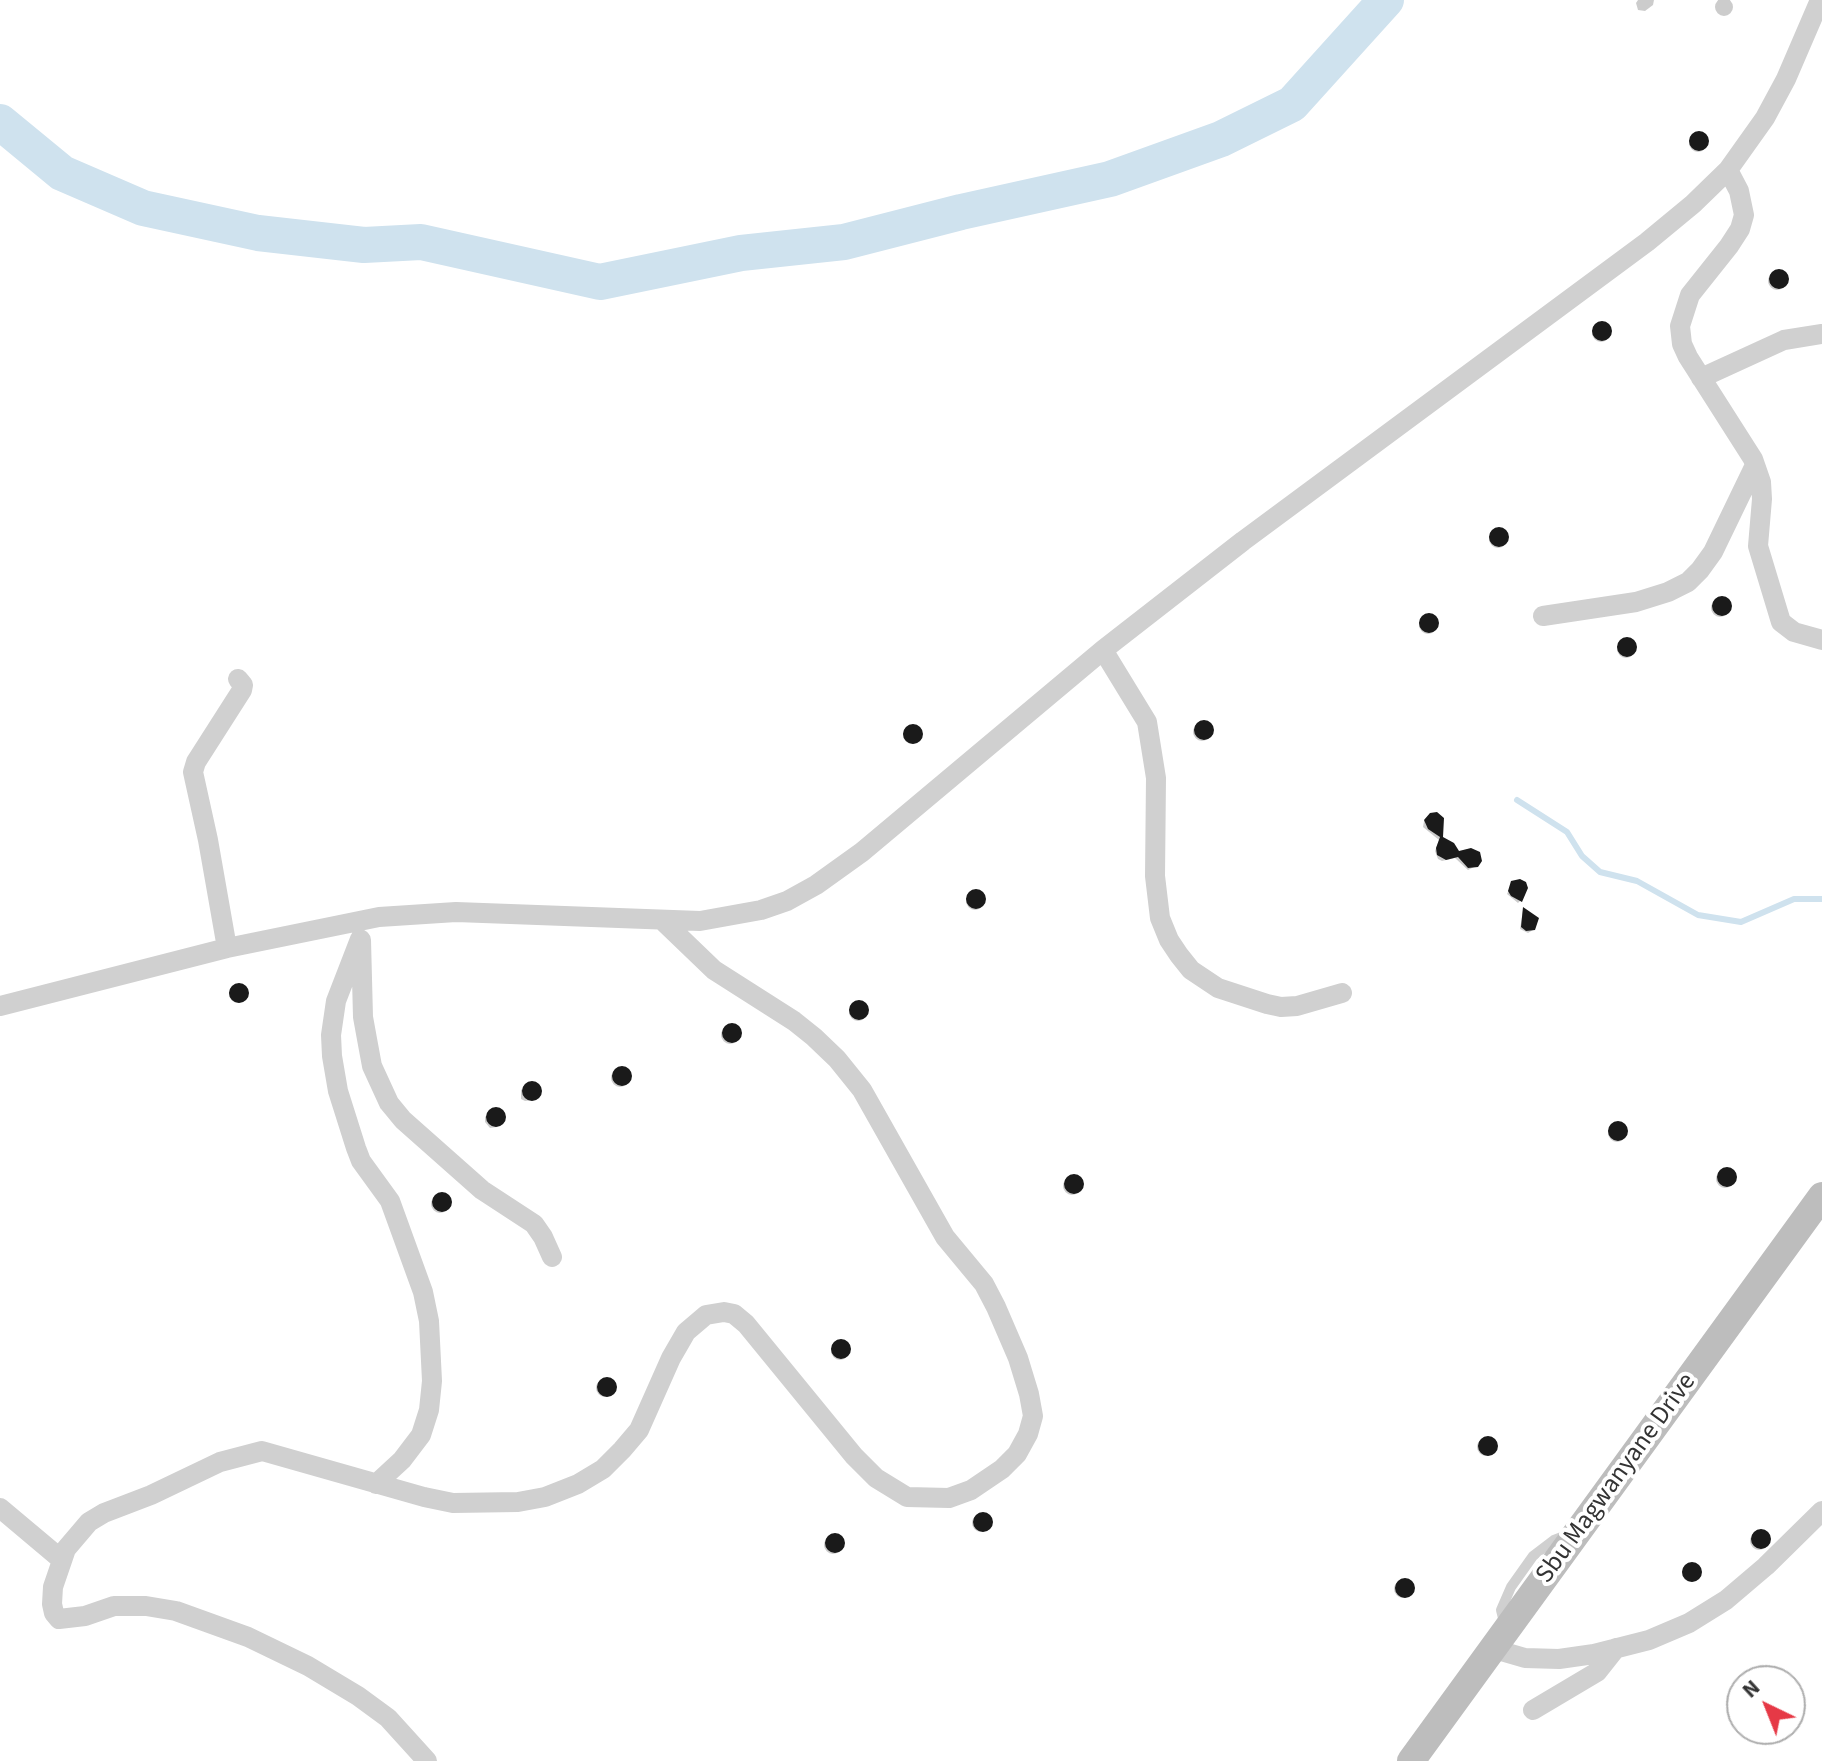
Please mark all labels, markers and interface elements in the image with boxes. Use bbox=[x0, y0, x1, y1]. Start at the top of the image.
street label: Sbu Magwanyane Drive bbox=[1530, 1368, 1704, 1590]
north arrow bbox=[1726, 1665, 1806, 1745]
text: N bbox=[1735, 1672, 1767, 1706]

